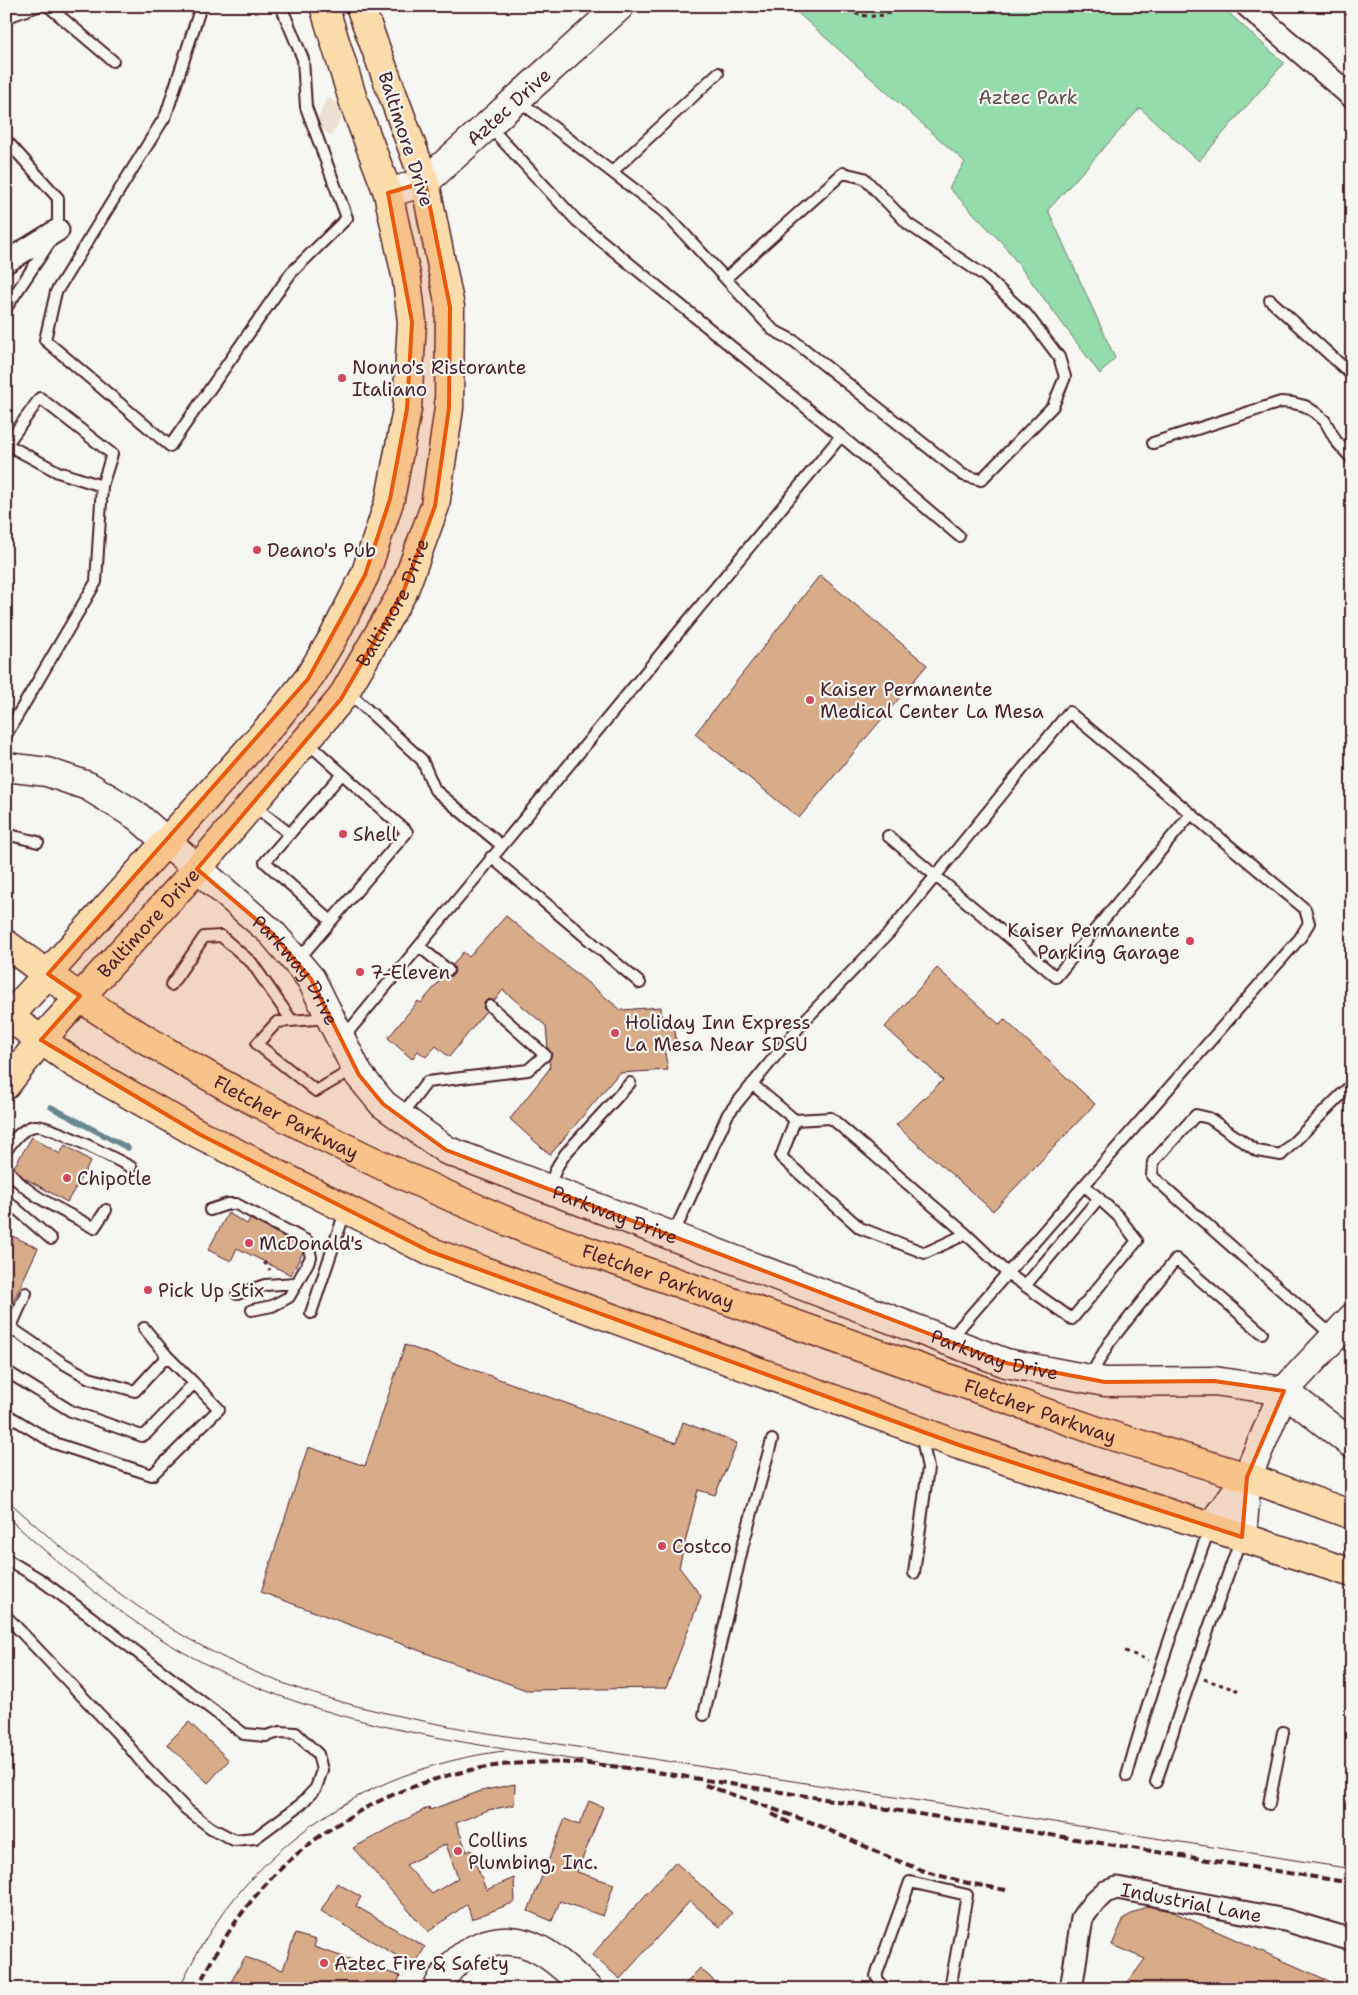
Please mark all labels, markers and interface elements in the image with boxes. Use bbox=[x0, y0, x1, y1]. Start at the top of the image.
street label: Aztec Drive bbox=[461, 62, 556, 151]
street label: Baltimore Drive bbox=[372, 68, 440, 210]
park label: Aztec Park bbox=[978, 85, 1078, 110]
place label: Nonno's Ristorante Italiano bbox=[352, 355, 527, 402]
marker: Nonno's Ristorante Italiano bbox=[336, 372, 348, 384]
street label: Baltimore Drive bbox=[350, 535, 434, 671]
place label: Deano's Pub bbox=[267, 538, 376, 563]
marker: Deano's Pub bbox=[251, 544, 263, 556]
place label: Kaiser Permanente Medical Center La Mesa bbox=[820, 677, 1044, 724]
marker: Kaiser Permanente Medical Center La Mesa bbox=[804, 694, 816, 706]
place label: Shell bbox=[353, 822, 397, 847]
marker: Shell bbox=[337, 828, 349, 840]
street label: Baltimore Drive bbox=[92, 862, 205, 983]
street label: Parkway Drive bbox=[247, 909, 345, 1029]
place label: Kaiser Permanente Parking Garage bbox=[1007, 918, 1180, 965]
marker: Kaiser Permanente Parking Garage bbox=[1184, 935, 1196, 947]
place label: 7-Eleven bbox=[370, 960, 450, 985]
marker: 7-Eleven bbox=[354, 966, 366, 978]
place label: Holiday Inn Express La Mesa Near SDSU bbox=[625, 1010, 811, 1057]
marker: Holiday Inn Express La Mesa Near SDSU bbox=[609, 1027, 621, 1039]
street label: Fletcher Parkway bbox=[209, 1069, 363, 1165]
place label: Chipotle bbox=[77, 1166, 152, 1191]
marker: Chipotle bbox=[61, 1172, 73, 1184]
street label: Parkway Drive bbox=[549, 1179, 681, 1250]
place label: McDonald's bbox=[259, 1231, 363, 1256]
marker: McDonald's bbox=[243, 1237, 255, 1249]
street label: Fletcher Parkway bbox=[579, 1238, 738, 1314]
place label: Pick Up Stix bbox=[158, 1278, 264, 1303]
marker: Pick Up Stix bbox=[142, 1284, 154, 1296]
street label: Parkway Drive bbox=[927, 1323, 1060, 1385]
street label: Fletcher Parkway bbox=[961, 1372, 1119, 1449]
place label: Costco bbox=[672, 1534, 732, 1559]
marker: Costco bbox=[656, 1540, 668, 1552]
place label: Collins Plumbing, Inc. bbox=[468, 1828, 598, 1875]
marker: Collins Plumbing, Inc. bbox=[452, 1845, 464, 1857]
street label: Industrial Lane bbox=[1119, 1876, 1264, 1928]
place label: Aztec Fire & Safety bbox=[334, 1951, 509, 1976]
marker: Aztec Fire & Safety bbox=[318, 1957, 330, 1969]

